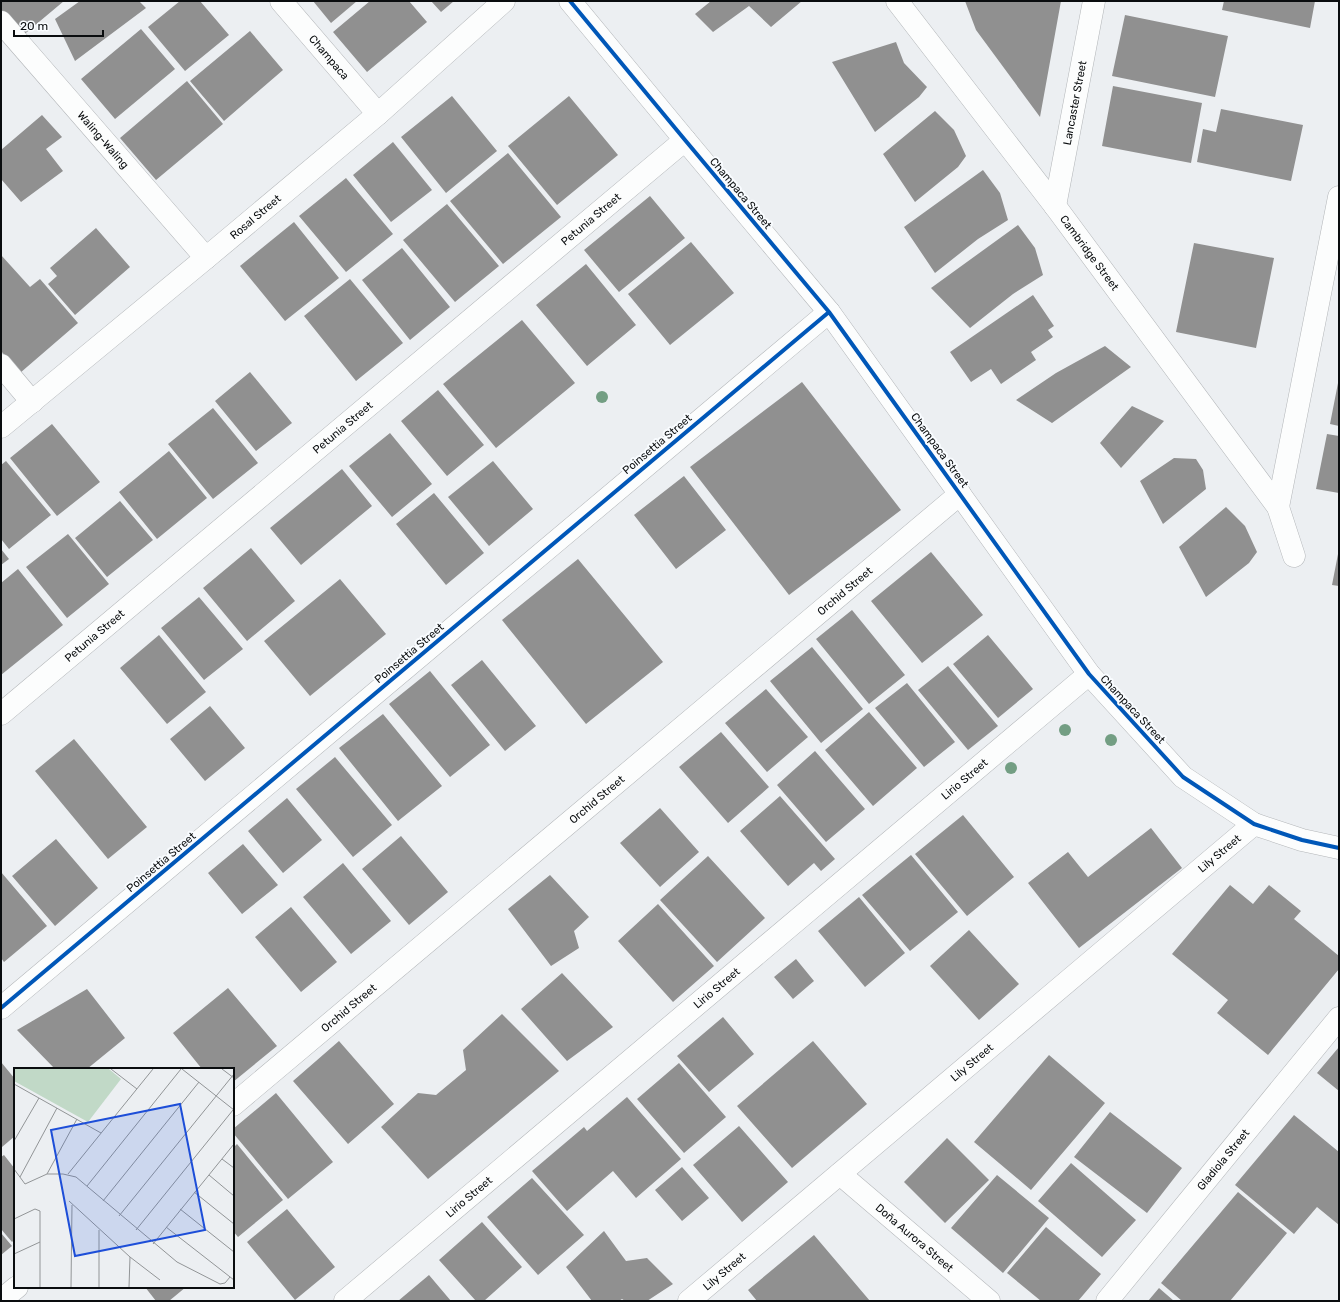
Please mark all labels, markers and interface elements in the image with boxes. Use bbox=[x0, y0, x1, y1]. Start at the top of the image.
scale bar bbox=[14, 12, 103, 38]
text: 20 m bbox=[20, 19, 48, 33]
street label: Champaca bbox=[306, 32, 352, 82]
street label: Lancaster Street bbox=[1061, 59, 1090, 146]
street label: Waling-Waling bbox=[75, 109, 131, 171]
street label: Champaca Street bbox=[707, 155, 775, 232]
street label: Petunia Street bbox=[559, 190, 624, 248]
street label: Rosal Street bbox=[228, 192, 284, 242]
street label: Cambridge Street bbox=[1057, 213, 1122, 294]
street label: Petunia Street bbox=[310, 398, 376, 456]
street label: Champaca Street bbox=[908, 410, 971, 491]
street label: Poinsettia Street bbox=[620, 411, 695, 477]
street label: Orchid Street bbox=[815, 564, 876, 618]
street label: Petunia Street bbox=[62, 607, 128, 665]
street label: Poinsettia Street bbox=[372, 620, 447, 686]
street label: Champaca Street bbox=[1097, 672, 1168, 747]
street label: Lirio Street bbox=[939, 756, 991, 803]
street label: Orchid Street bbox=[567, 772, 628, 827]
street label: Poinsettia Street bbox=[124, 829, 199, 895]
street label: Lily Street bbox=[1196, 832, 1244, 875]
street label: Lirio Street bbox=[691, 965, 743, 1011]
street label: Orchid Street bbox=[319, 981, 380, 1035]
street label: Lily Street bbox=[948, 1041, 997, 1084]
inset map bbox=[14, 1068, 234, 1288]
street label: Gladiola Street bbox=[1195, 1126, 1253, 1193]
street label: Lirio Street bbox=[443, 1173, 496, 1220]
street label: Doña Aurora Street bbox=[873, 1201, 956, 1275]
street label: Lily Street bbox=[700, 1250, 749, 1293]

